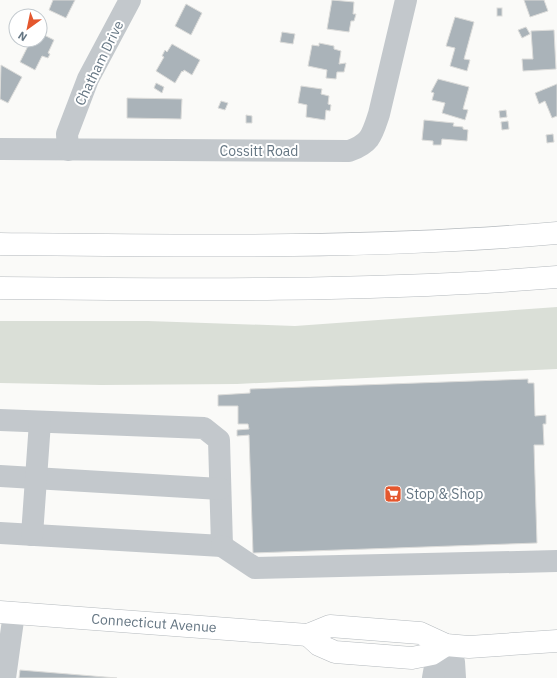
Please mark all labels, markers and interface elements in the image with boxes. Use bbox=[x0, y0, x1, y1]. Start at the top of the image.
north arrow bbox=[8, 8, 48, 48]
street label: Chatham Drive bbox=[71, 17, 127, 109]
text: N bbox=[15, 28, 30, 44]
street label: Cossitt Road bbox=[220, 142, 298, 160]
supermarket icon: Stop & Shop bbox=[383, 484, 403, 504]
place label: Stop & Shop bbox=[406, 485, 483, 503]
street label: Connecticut Avenue bbox=[91, 610, 218, 636]

